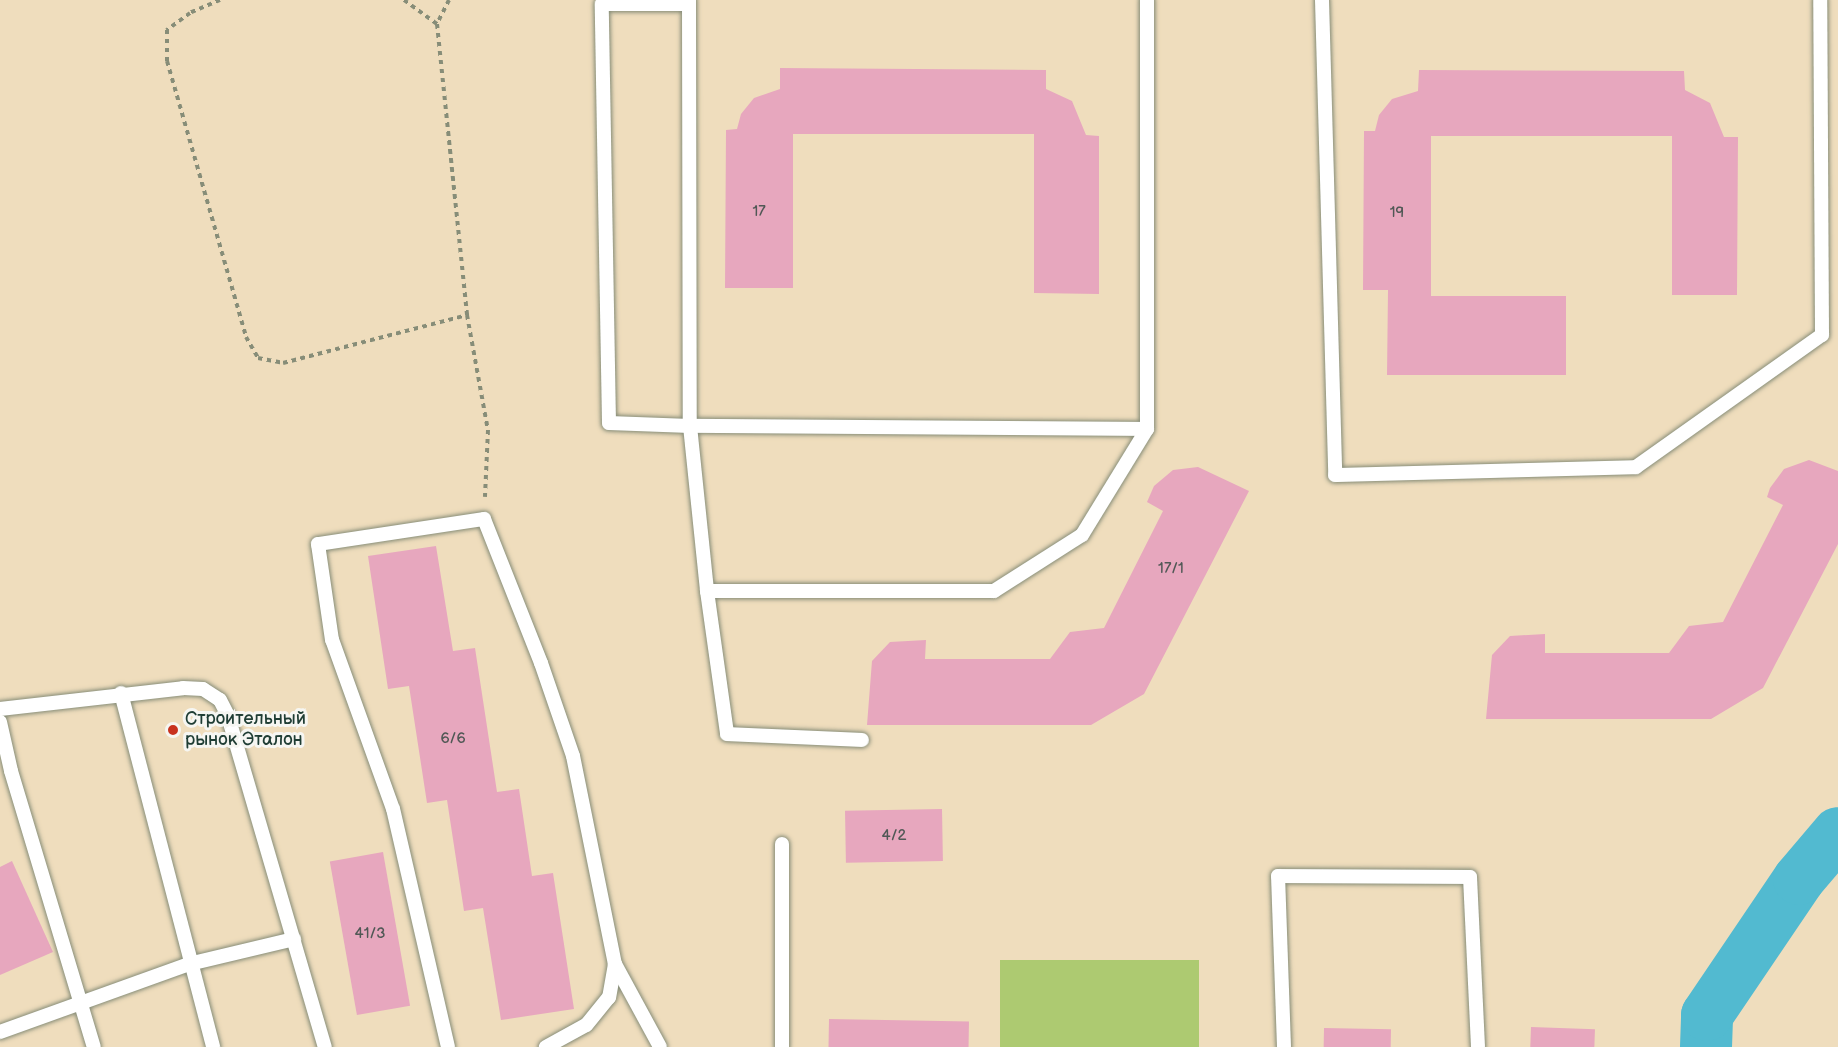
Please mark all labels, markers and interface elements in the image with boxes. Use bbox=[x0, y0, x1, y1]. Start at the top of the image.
house number: 17 bbox=[752, 203, 766, 221]
house number: 19 bbox=[1390, 204, 1404, 222]
house number: 17/1 bbox=[1158, 560, 1184, 578]
place label: Строительный рынок Эталон bbox=[185, 709, 306, 752]
marker: Строительный рынок Эталон bbox=[166, 723, 180, 737]
house number: 6/6 bbox=[440, 730, 466, 748]
house number: 4/2 bbox=[882, 827, 906, 845]
house number: 41/3 bbox=[355, 925, 385, 943]

